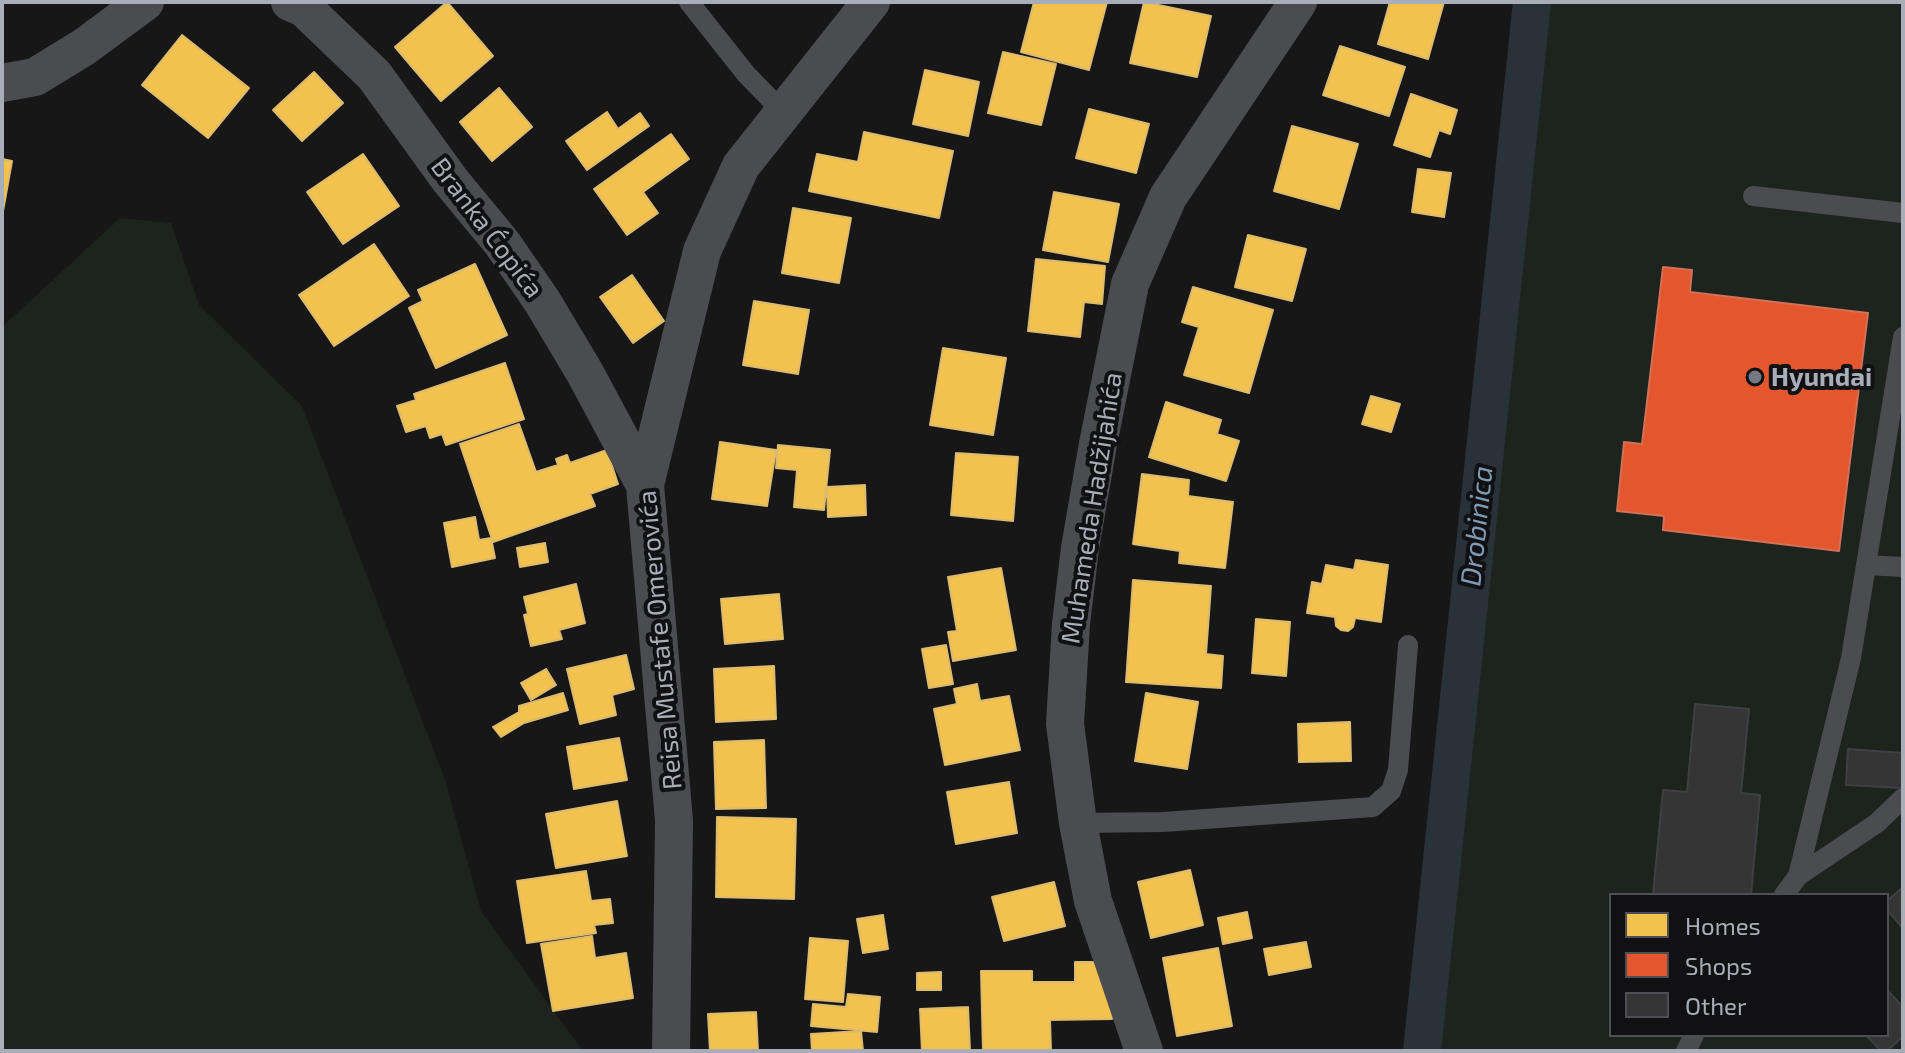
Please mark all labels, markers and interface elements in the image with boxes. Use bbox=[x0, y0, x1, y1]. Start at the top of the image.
street label: Branka Ćopića bbox=[424, 152, 550, 304]
place label: Hyundai bbox=[1771, 361, 1872, 393]
marker: Hyundai bbox=[1746, 368, 1764, 386]
street label: Muhameda Hadžijahića bbox=[1055, 370, 1129, 646]
water label: Drobinica bbox=[1454, 464, 1500, 588]
street label: Reisa Mustafe Omerovića bbox=[631, 489, 689, 791]
legend bbox=[1609, 893, 1889, 1037]
text: Homes bbox=[1685, 911, 1761, 940]
text: Shops bbox=[1685, 951, 1752, 980]
text: Other bbox=[1685, 991, 1747, 1020]

